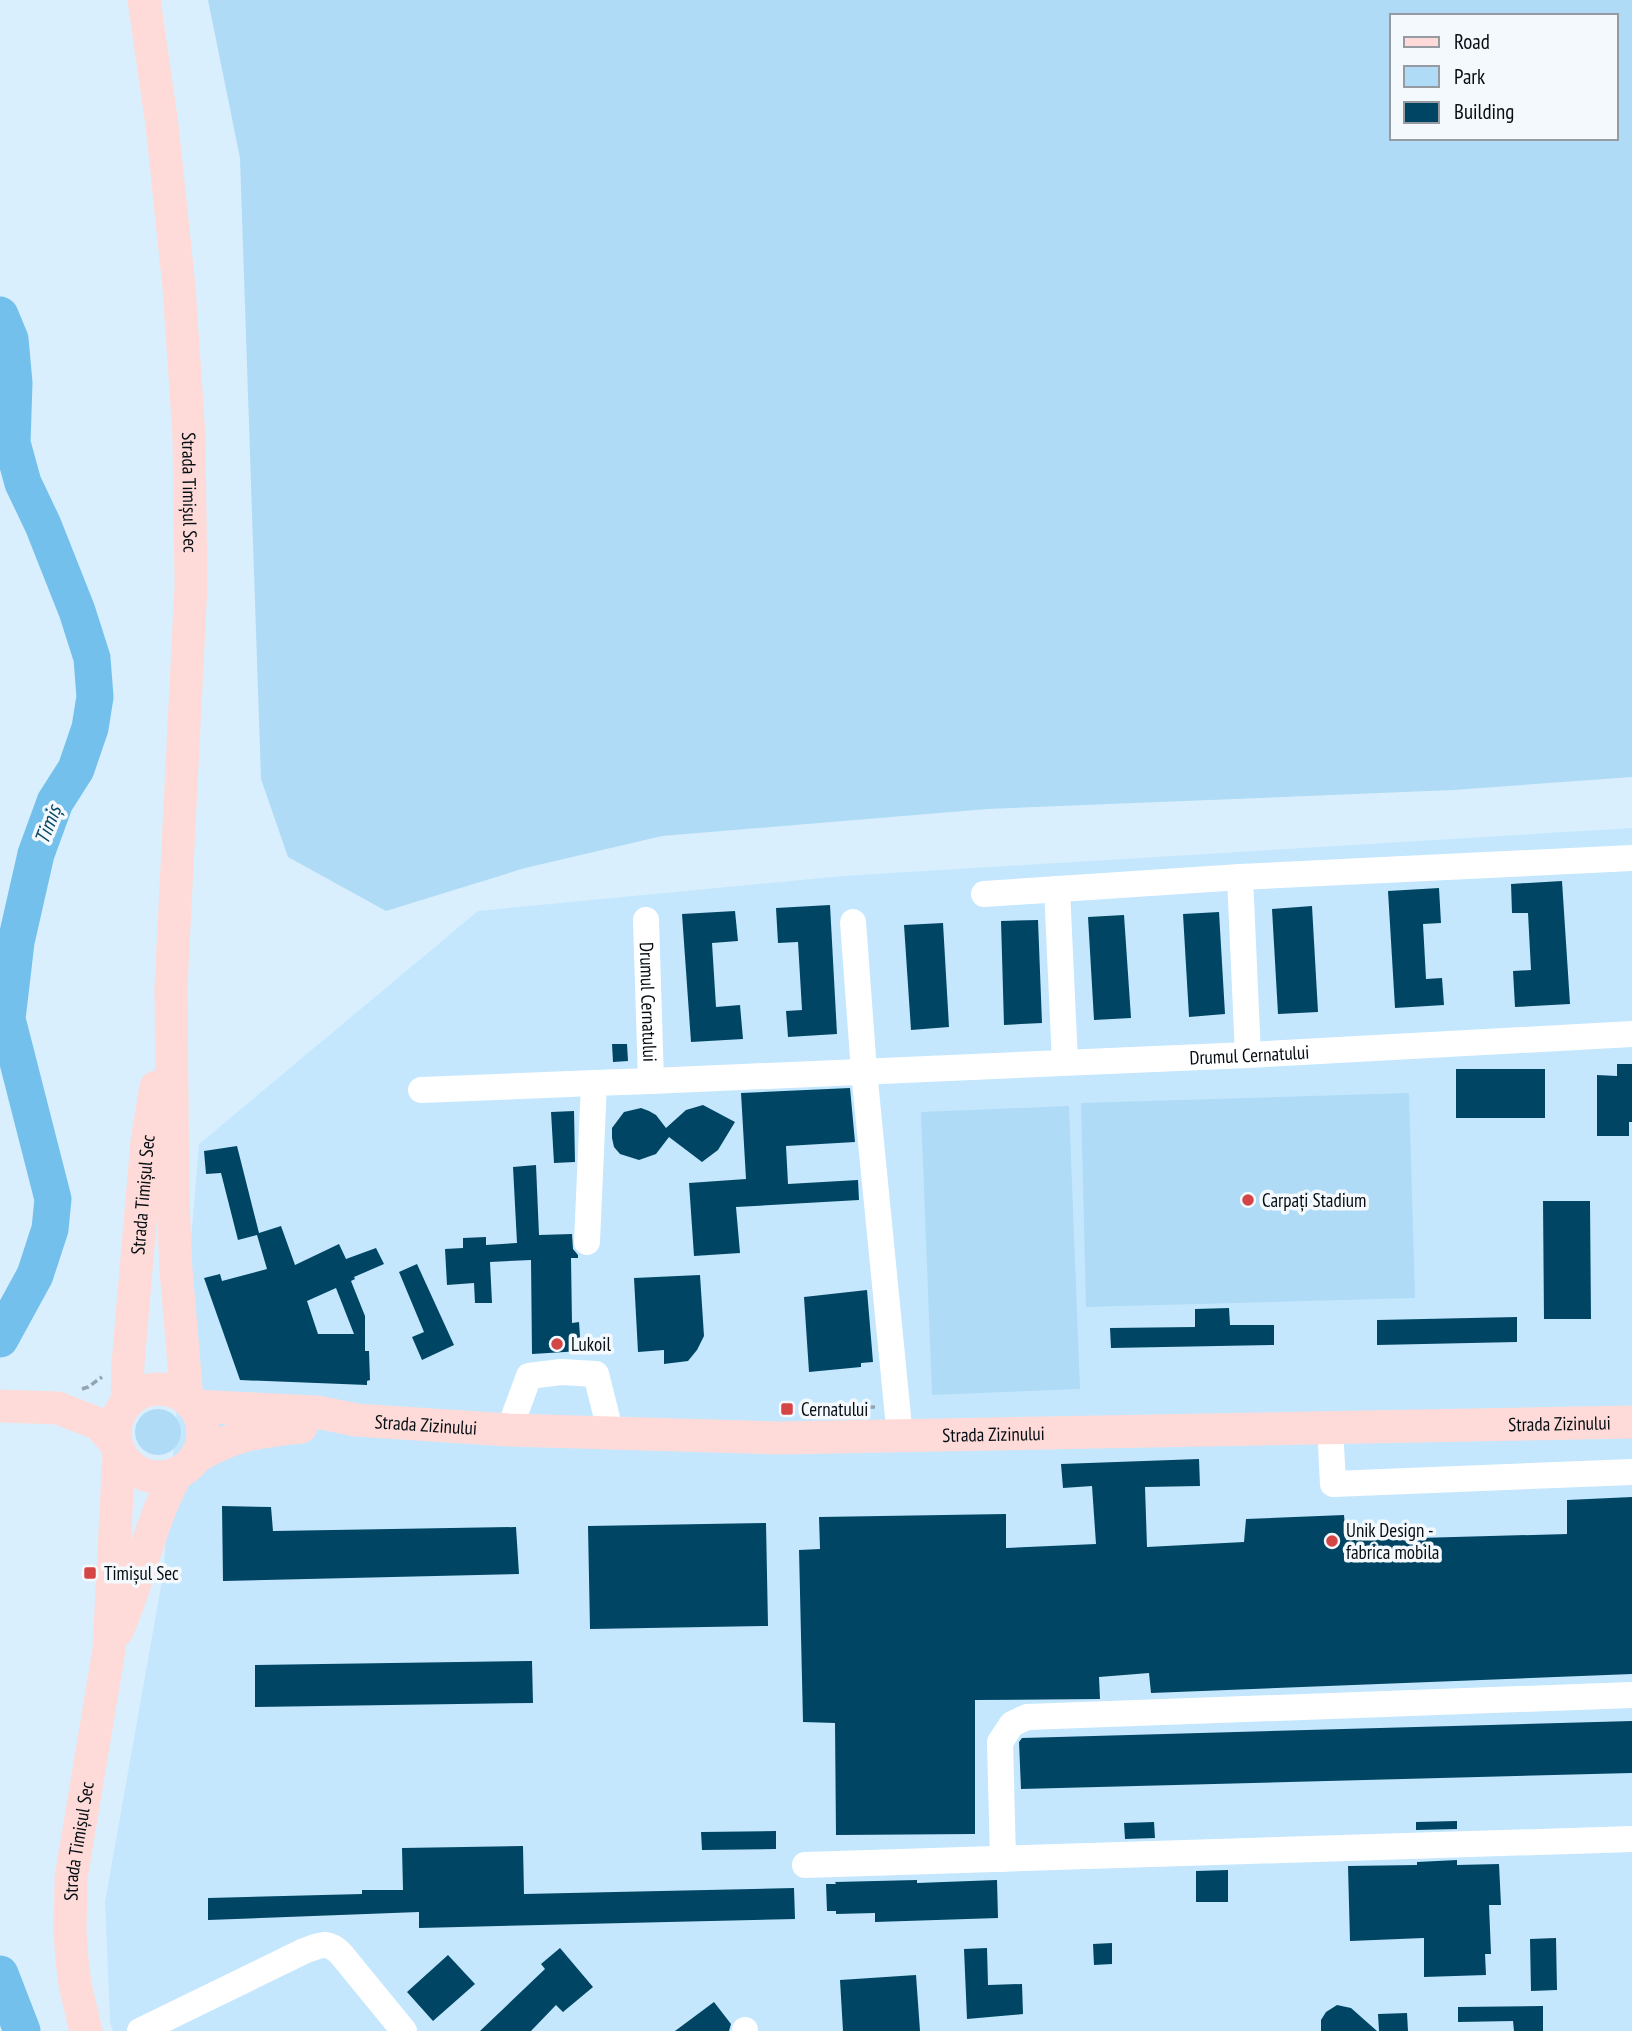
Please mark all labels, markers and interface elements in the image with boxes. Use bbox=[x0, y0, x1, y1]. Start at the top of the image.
legend bbox=[1390, 14, 1618, 140]
text: Road bbox=[1454, 28, 1490, 55]
text: Park bbox=[1454, 63, 1485, 90]
text: Building bbox=[1454, 98, 1514, 125]
street label: Strada Timișul Sec bbox=[177, 432, 203, 553]
water label: Timiș bbox=[28, 800, 68, 848]
street label: Drumul Cernatului bbox=[635, 942, 662, 1062]
street label: Drumul Cernatului bbox=[1189, 1040, 1310, 1070]
street label: Strada Timișul Sec bbox=[125, 1132, 160, 1256]
place label: Carpați Stadium bbox=[1262, 1188, 1366, 1212]
marker: Carpați Stadium bbox=[1240, 1192, 1256, 1208]
place label: Lukoil bbox=[571, 1332, 611, 1356]
marker: Lukoil bbox=[549, 1336, 565, 1352]
place label: Cernatului bbox=[801, 1397, 868, 1421]
marker: Cernatului bbox=[779, 1401, 795, 1417]
street label: Strada Zizinului bbox=[374, 1409, 478, 1440]
street label: Strada Zizinului bbox=[1508, 1410, 1611, 1436]
street label: Strada Zizinului bbox=[942, 1421, 1045, 1447]
place label: Unik Design - fabrica mobila bbox=[1346, 1518, 1439, 1564]
marker: Unik Design - fabrica mobila bbox=[1324, 1533, 1340, 1549]
place label: Timișul Sec bbox=[104, 1561, 179, 1585]
marker: Timișul Sec bbox=[82, 1565, 98, 1581]
street label: Strada Timișul Sec bbox=[59, 1779, 99, 1901]

